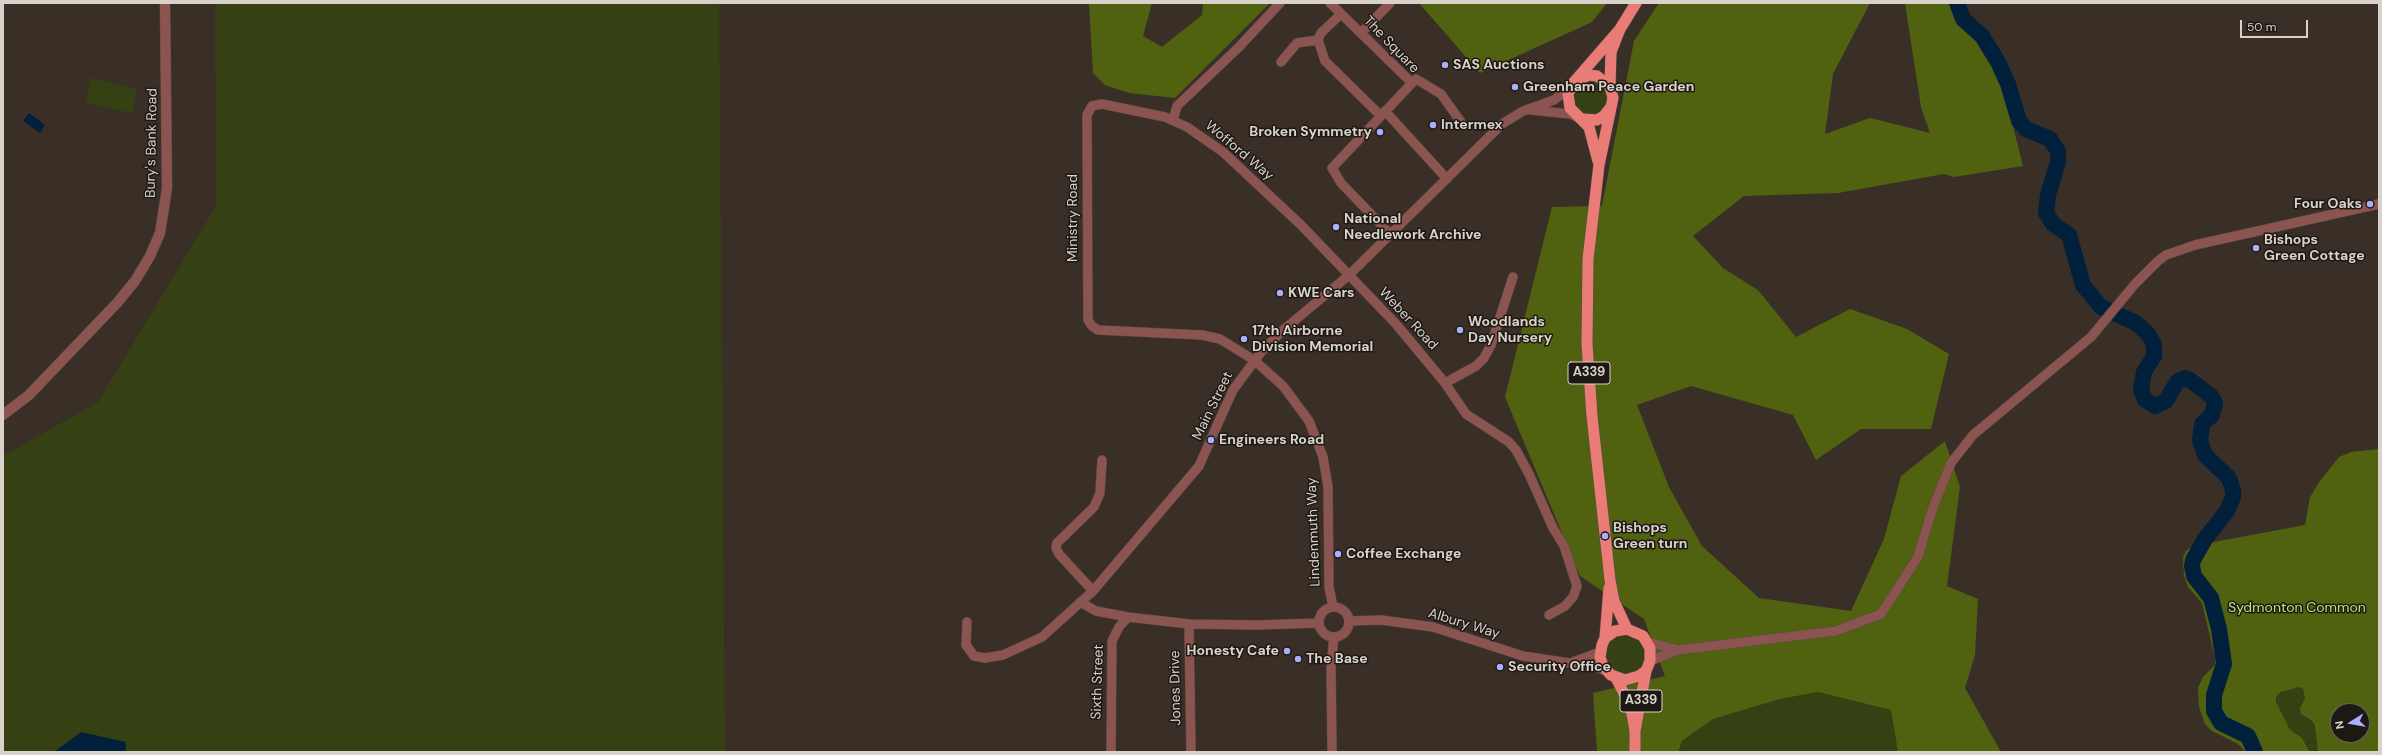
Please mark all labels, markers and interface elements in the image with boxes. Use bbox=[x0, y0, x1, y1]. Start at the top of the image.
scale bar bbox=[2242, 12, 2310, 38]
street label: The Square bbox=[1360, 13, 1422, 77]
text: 50 m bbox=[2247, 19, 2276, 35]
place label: SAS Auctions bbox=[1453, 57, 1544, 73]
marker: SAS Auctions bbox=[1440, 60, 1450, 70]
place label: Greenham Peace Garden bbox=[1523, 79, 1694, 95]
marker: Greenham Peace Garden bbox=[1510, 82, 1520, 92]
street label: Bury's Bank Road bbox=[143, 88, 161, 198]
place label: Intermex bbox=[1441, 117, 1503, 133]
street label: Wofford Way bbox=[1201, 118, 1277, 184]
marker: Intermex bbox=[1428, 120, 1438, 130]
place label: Broken Symmetry bbox=[1249, 124, 1372, 140]
marker: Broken Symmetry bbox=[1375, 127, 1385, 137]
street label: Ministry Road bbox=[1065, 174, 1081, 262]
place label: Four Oaks bbox=[2294, 196, 2362, 212]
marker: Four Oaks bbox=[2365, 199, 2375, 209]
place label: National Needlework Archive bbox=[1344, 211, 1482, 244]
marker: National Needlework Archive bbox=[1331, 222, 1341, 232]
place label: Bishops Green Cottage bbox=[2264, 232, 2365, 264]
marker: Bishops Green Cottage bbox=[2251, 243, 2261, 253]
street label: Weber Road bbox=[1375, 284, 1441, 354]
place label: KWE Cars bbox=[1288, 285, 1355, 301]
marker: KWE Cars bbox=[1275, 288, 1285, 298]
place label: Woodlands Day Nursery bbox=[1468, 314, 1552, 346]
place label: 17th Airborne Division Memorial bbox=[1252, 323, 1373, 356]
marker: Woodlands Day Nursery bbox=[1455, 325, 1465, 335]
marker: 17th Airborne Division Memorial bbox=[1239, 334, 1249, 344]
road number: A339 bbox=[1568, 362, 1610, 384]
street label: Main Street bbox=[1189, 369, 1237, 443]
place label: Engineers Road bbox=[1219, 432, 1324, 448]
marker: Engineers Road bbox=[1206, 435, 1216, 445]
street label: Lindenmuth Way bbox=[1304, 477, 1324, 587]
place label: Bishops Green turn bbox=[1613, 520, 1687, 552]
marker: Bishops Green turn bbox=[1600, 531, 1610, 541]
place label: Coffee Exchange bbox=[1346, 546, 1461, 562]
marker: Coffee Exchange bbox=[1333, 549, 1343, 559]
park label: Sydmonton Common bbox=[2228, 600, 2366, 616]
street label: Albury Way bbox=[1426, 605, 1502, 643]
place label: Honesty Cafe bbox=[1186, 643, 1279, 659]
street label: Sixth Street bbox=[1088, 644, 1108, 720]
marker: Honesty Cafe bbox=[1282, 646, 1292, 656]
street label: Jones Drive bbox=[1167, 650, 1185, 726]
place label: The Base bbox=[1306, 651, 1368, 667]
marker: The Base bbox=[1293, 654, 1303, 664]
place label: Security Office bbox=[1508, 659, 1611, 675]
marker: Security Office bbox=[1495, 662, 1505, 672]
road number: A339 bbox=[1620, 690, 1662, 712]
north arrow bbox=[2330, 703, 2370, 743]
text: N bbox=[2332, 720, 2347, 730]

